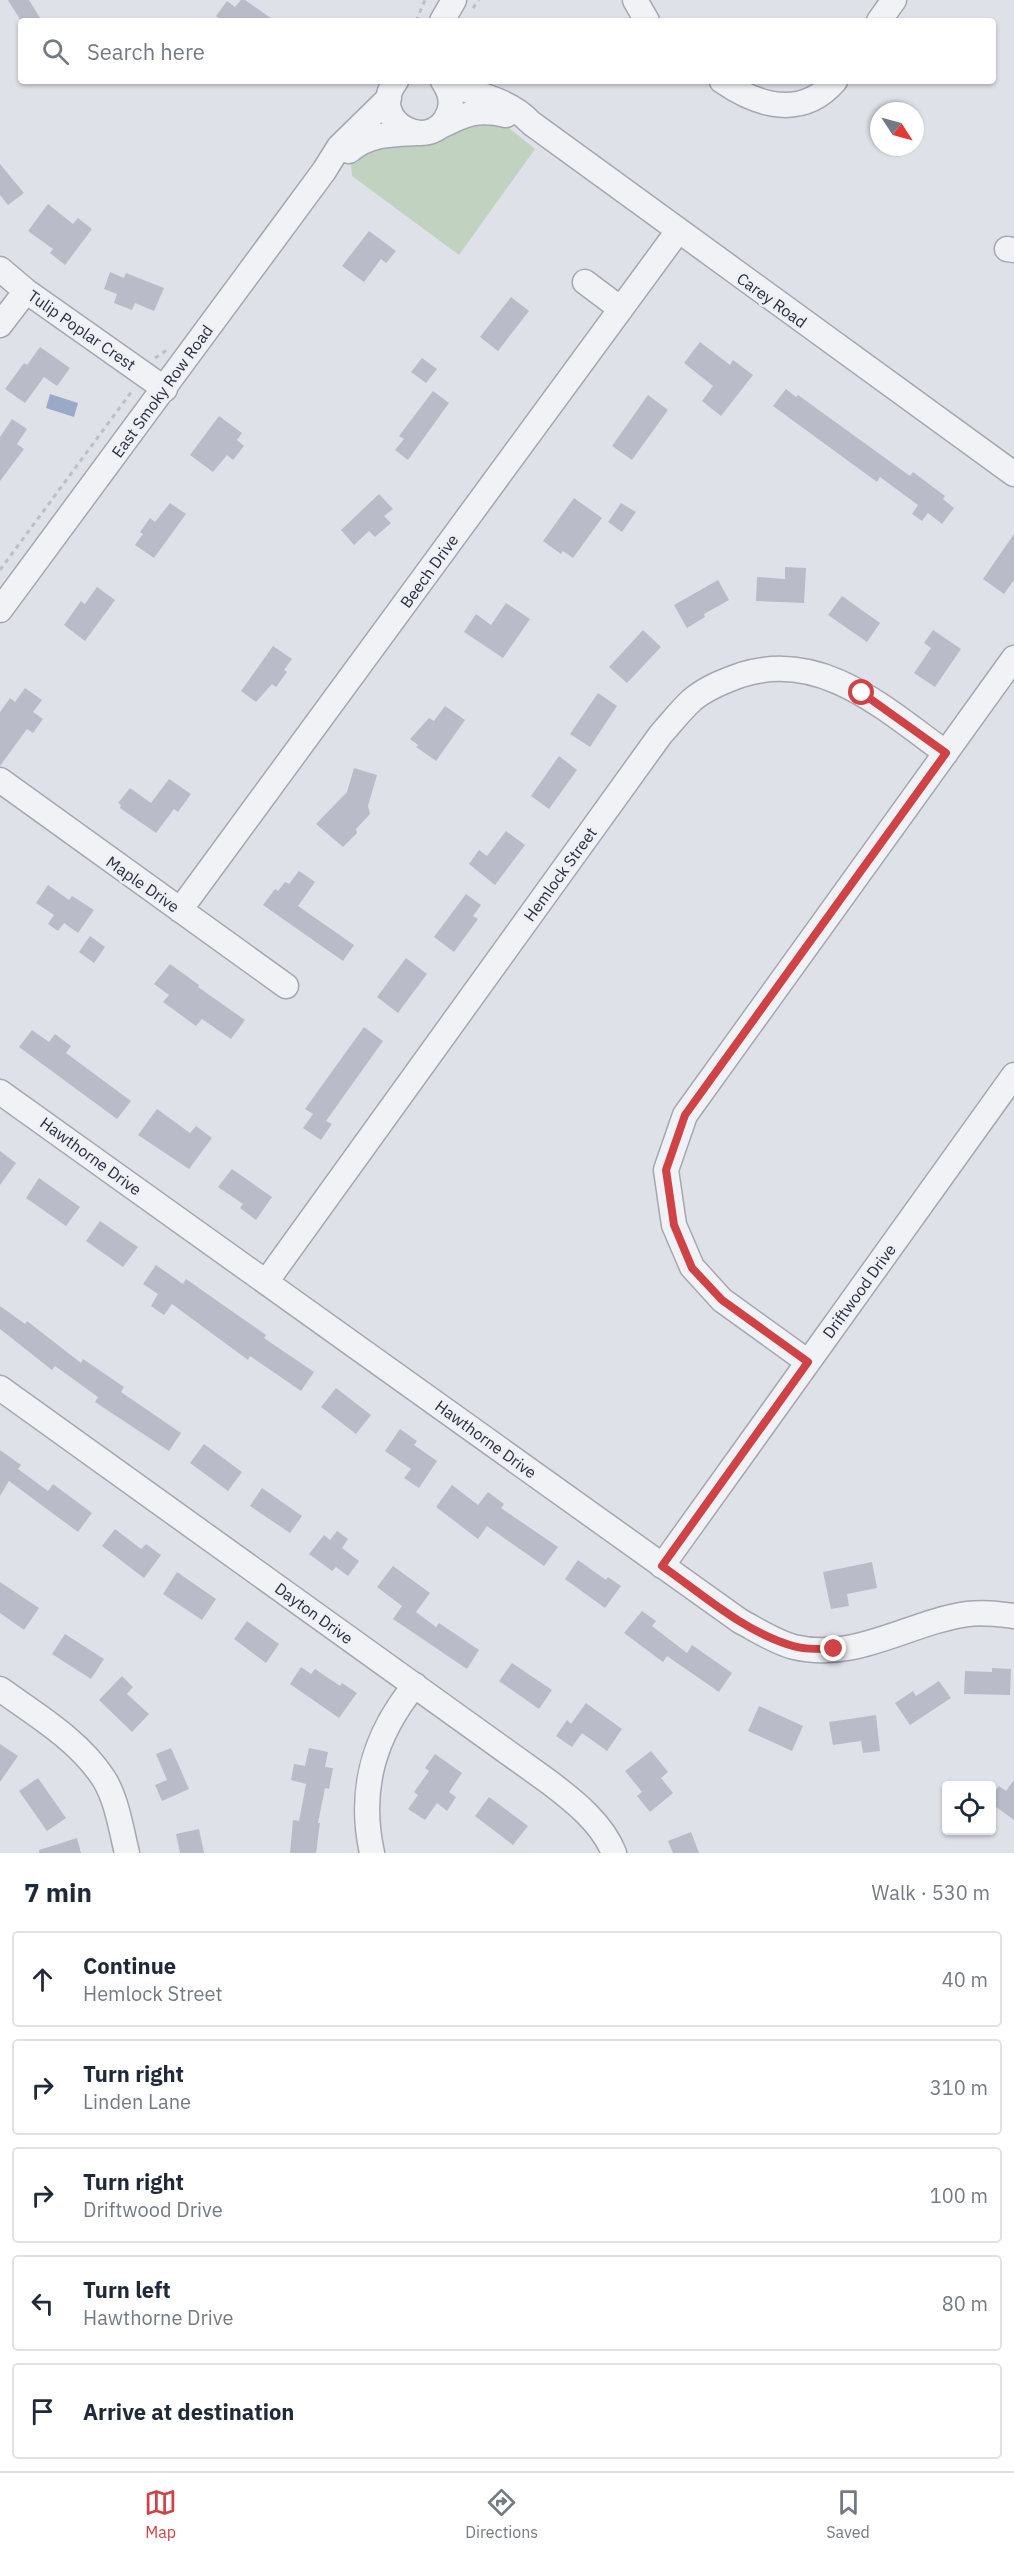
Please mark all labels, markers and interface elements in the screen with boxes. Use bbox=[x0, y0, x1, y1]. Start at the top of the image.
search box bbox=[18, 18, 996, 84]
icon: search bbox=[39, 35, 72, 68]
text: Search here bbox=[87, 37, 205, 66]
north arrow bbox=[870, 102, 924, 156]
street label: Carey Road bbox=[733, 268, 811, 332]
street label: Tulip Poplar Crest bbox=[24, 285, 140, 375]
street label: East Smoky Row Road bbox=[107, 321, 217, 461]
street label: Beech Drive bbox=[396, 530, 463, 612]
route start bbox=[848, 679, 874, 705]
street label: Hemlock Street bbox=[519, 823, 601, 925]
street label: Maple Drive bbox=[103, 851, 184, 917]
street label: Hawthorne Drive bbox=[36, 1113, 146, 1200]
street label: Driftwood Drive bbox=[818, 1240, 900, 1342]
street label: Hawthorne Drive bbox=[431, 1396, 541, 1483]
street label: Dayton Drive bbox=[271, 1578, 357, 1648]
route end bbox=[820, 1635, 846, 1661]
map controls bbox=[942, 1781, 996, 1835]
button: locate bbox=[942, 1781, 996, 1835]
text: 7 min bbox=[24, 1875, 92, 1909]
text: Walk · 530 m bbox=[872, 1879, 990, 1906]
text: Continue bbox=[83, 1951, 176, 1980]
icon: ahead bbox=[26, 1963, 59, 1996]
text: 40 m bbox=[942, 1966, 988, 1993]
text: Hemlock Street bbox=[83, 1980, 222, 2007]
text: Turn right bbox=[83, 2059, 184, 2088]
icon: right bbox=[26, 2071, 59, 2104]
text: 310 m bbox=[930, 2074, 988, 2101]
text: Linden Lane bbox=[83, 2088, 191, 2115]
text: Turn right bbox=[83, 2167, 184, 2196]
icon: right bbox=[26, 2179, 59, 2212]
text: 100 m bbox=[930, 2182, 988, 2209]
text: Driftwood Drive bbox=[83, 2196, 223, 2223]
text: Turn left bbox=[83, 2275, 171, 2304]
icon: left bbox=[26, 2287, 59, 2320]
text: 80 m bbox=[942, 2290, 988, 2317]
text: Hawthorne Drive bbox=[83, 2304, 234, 2331]
icon: arrive bbox=[26, 2395, 59, 2428]
text: Arrive at destination bbox=[83, 2397, 294, 2426]
tab: Map bbox=[144, 2486, 177, 2542]
tab: Directions bbox=[465, 2486, 538, 2542]
tab: Saved bbox=[826, 2486, 870, 2542]

